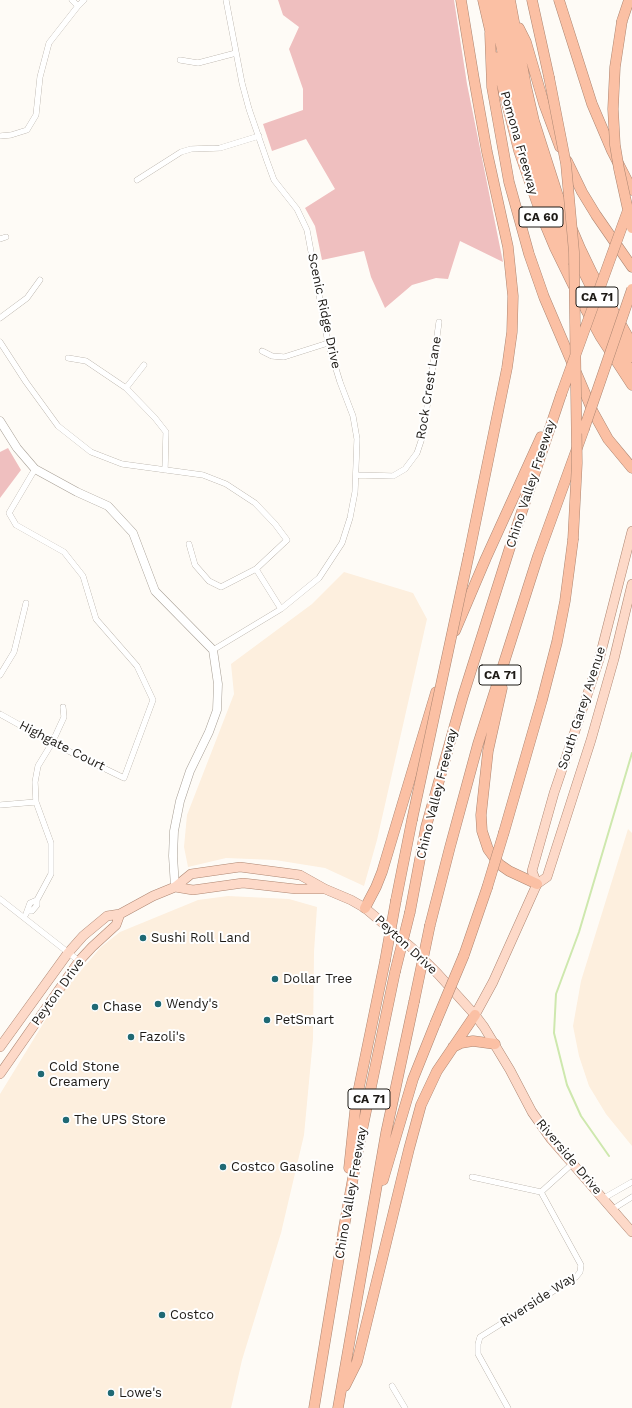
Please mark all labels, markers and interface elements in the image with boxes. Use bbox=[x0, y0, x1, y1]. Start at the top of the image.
street label: Pomona Freeway bbox=[497, 89, 541, 197]
road number: CA 60 bbox=[519, 207, 563, 227]
street label: Scenic Ridge Drive bbox=[304, 252, 344, 370]
road number: CA 71 bbox=[576, 287, 618, 307]
street label: Rock Crest Lane bbox=[413, 335, 445, 441]
street label: Chino Valley Freeway bbox=[503, 418, 559, 550]
street label: South Garey Avenue bbox=[555, 645, 609, 771]
road number: CA 71 bbox=[479, 665, 521, 685]
street label: Highgate Court bbox=[16, 718, 108, 774]
street label: Chino Valley Freeway bbox=[413, 727, 461, 861]
street label: Peyton Drive bbox=[372, 912, 440, 978]
place label: Sushi Roll Land bbox=[151, 930, 250, 946]
marker: Sushi Roll Land bbox=[138, 933, 148, 943]
street label: Peyton Drive bbox=[28, 955, 88, 1029]
place label: Dollar Tree bbox=[283, 971, 352, 987]
marker: Dollar Tree bbox=[270, 974, 280, 984]
place label: Wendy's bbox=[166, 996, 218, 1012]
place label: Chase bbox=[103, 999, 142, 1015]
marker: Wendy's bbox=[153, 999, 163, 1009]
marker: Chase bbox=[90, 1002, 100, 1012]
place label: PetSmart bbox=[275, 1012, 334, 1028]
marker: PetSmart bbox=[262, 1015, 272, 1025]
place label: Fazoli's bbox=[139, 1029, 185, 1045]
marker: Fazoli's bbox=[126, 1032, 136, 1042]
place label: Cold Stone Creamery bbox=[49, 1059, 119, 1090]
marker: Cold Stone Creamery bbox=[36, 1069, 46, 1079]
road number: CA 71 bbox=[348, 1089, 390, 1109]
place label: The UPS Store bbox=[74, 1112, 166, 1128]
marker: The UPS Store bbox=[61, 1115, 71, 1125]
street label: Riverside Drive bbox=[533, 1116, 605, 1198]
street label: Chino Valley Freeway bbox=[332, 1126, 370, 1260]
place label: Costco Gasoline bbox=[231, 1159, 334, 1175]
marker: Costco Gasoline bbox=[218, 1162, 228, 1172]
street label: Riverside Way bbox=[497, 1270, 579, 1330]
place label: Costco bbox=[170, 1307, 214, 1323]
marker: Costco bbox=[157, 1310, 167, 1320]
place label: Lowe's bbox=[119, 1385, 162, 1401]
marker: Lowe's bbox=[106, 1388, 116, 1398]

